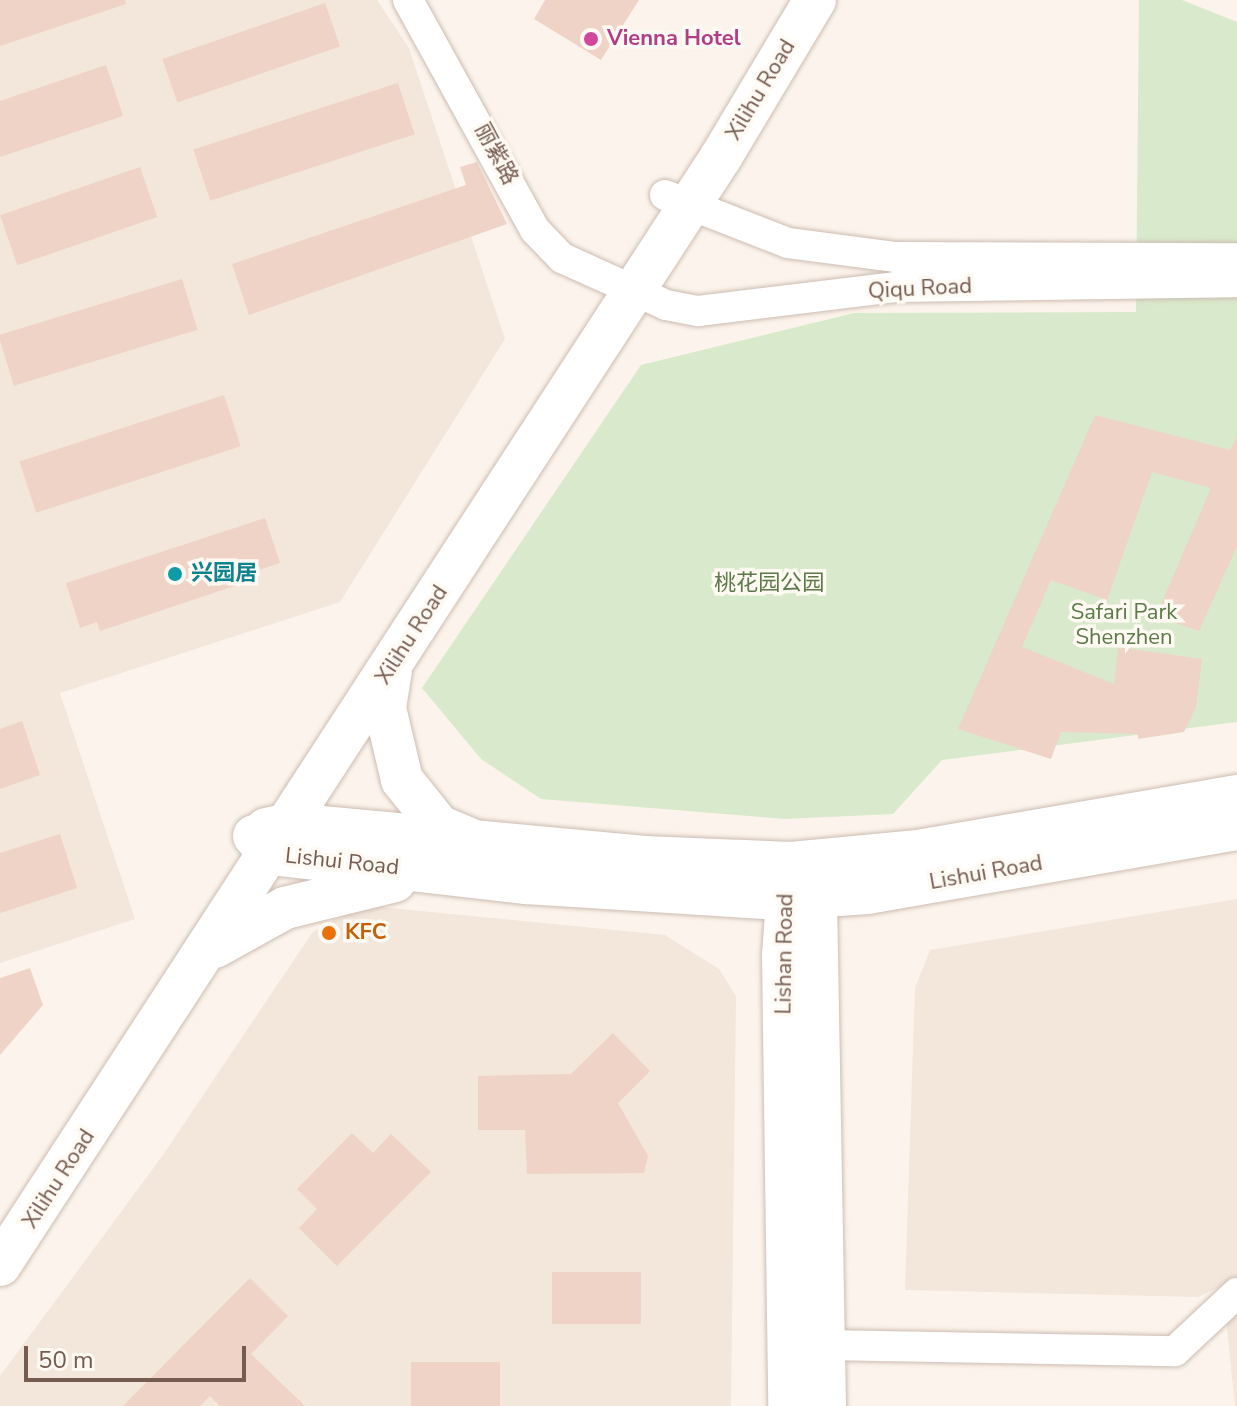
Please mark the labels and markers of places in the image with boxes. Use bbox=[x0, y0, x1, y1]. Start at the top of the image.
place label: Vienna Hotel bbox=[607, 26, 741, 52]
marker: Vienna Hotel bbox=[582, 30, 600, 48]
place label: 兴园居 bbox=[191, 561, 257, 587]
marker: 兴园居 bbox=[166, 565, 184, 583]
place label: KFC bbox=[345, 920, 387, 946]
marker: KFC bbox=[320, 924, 338, 942]

